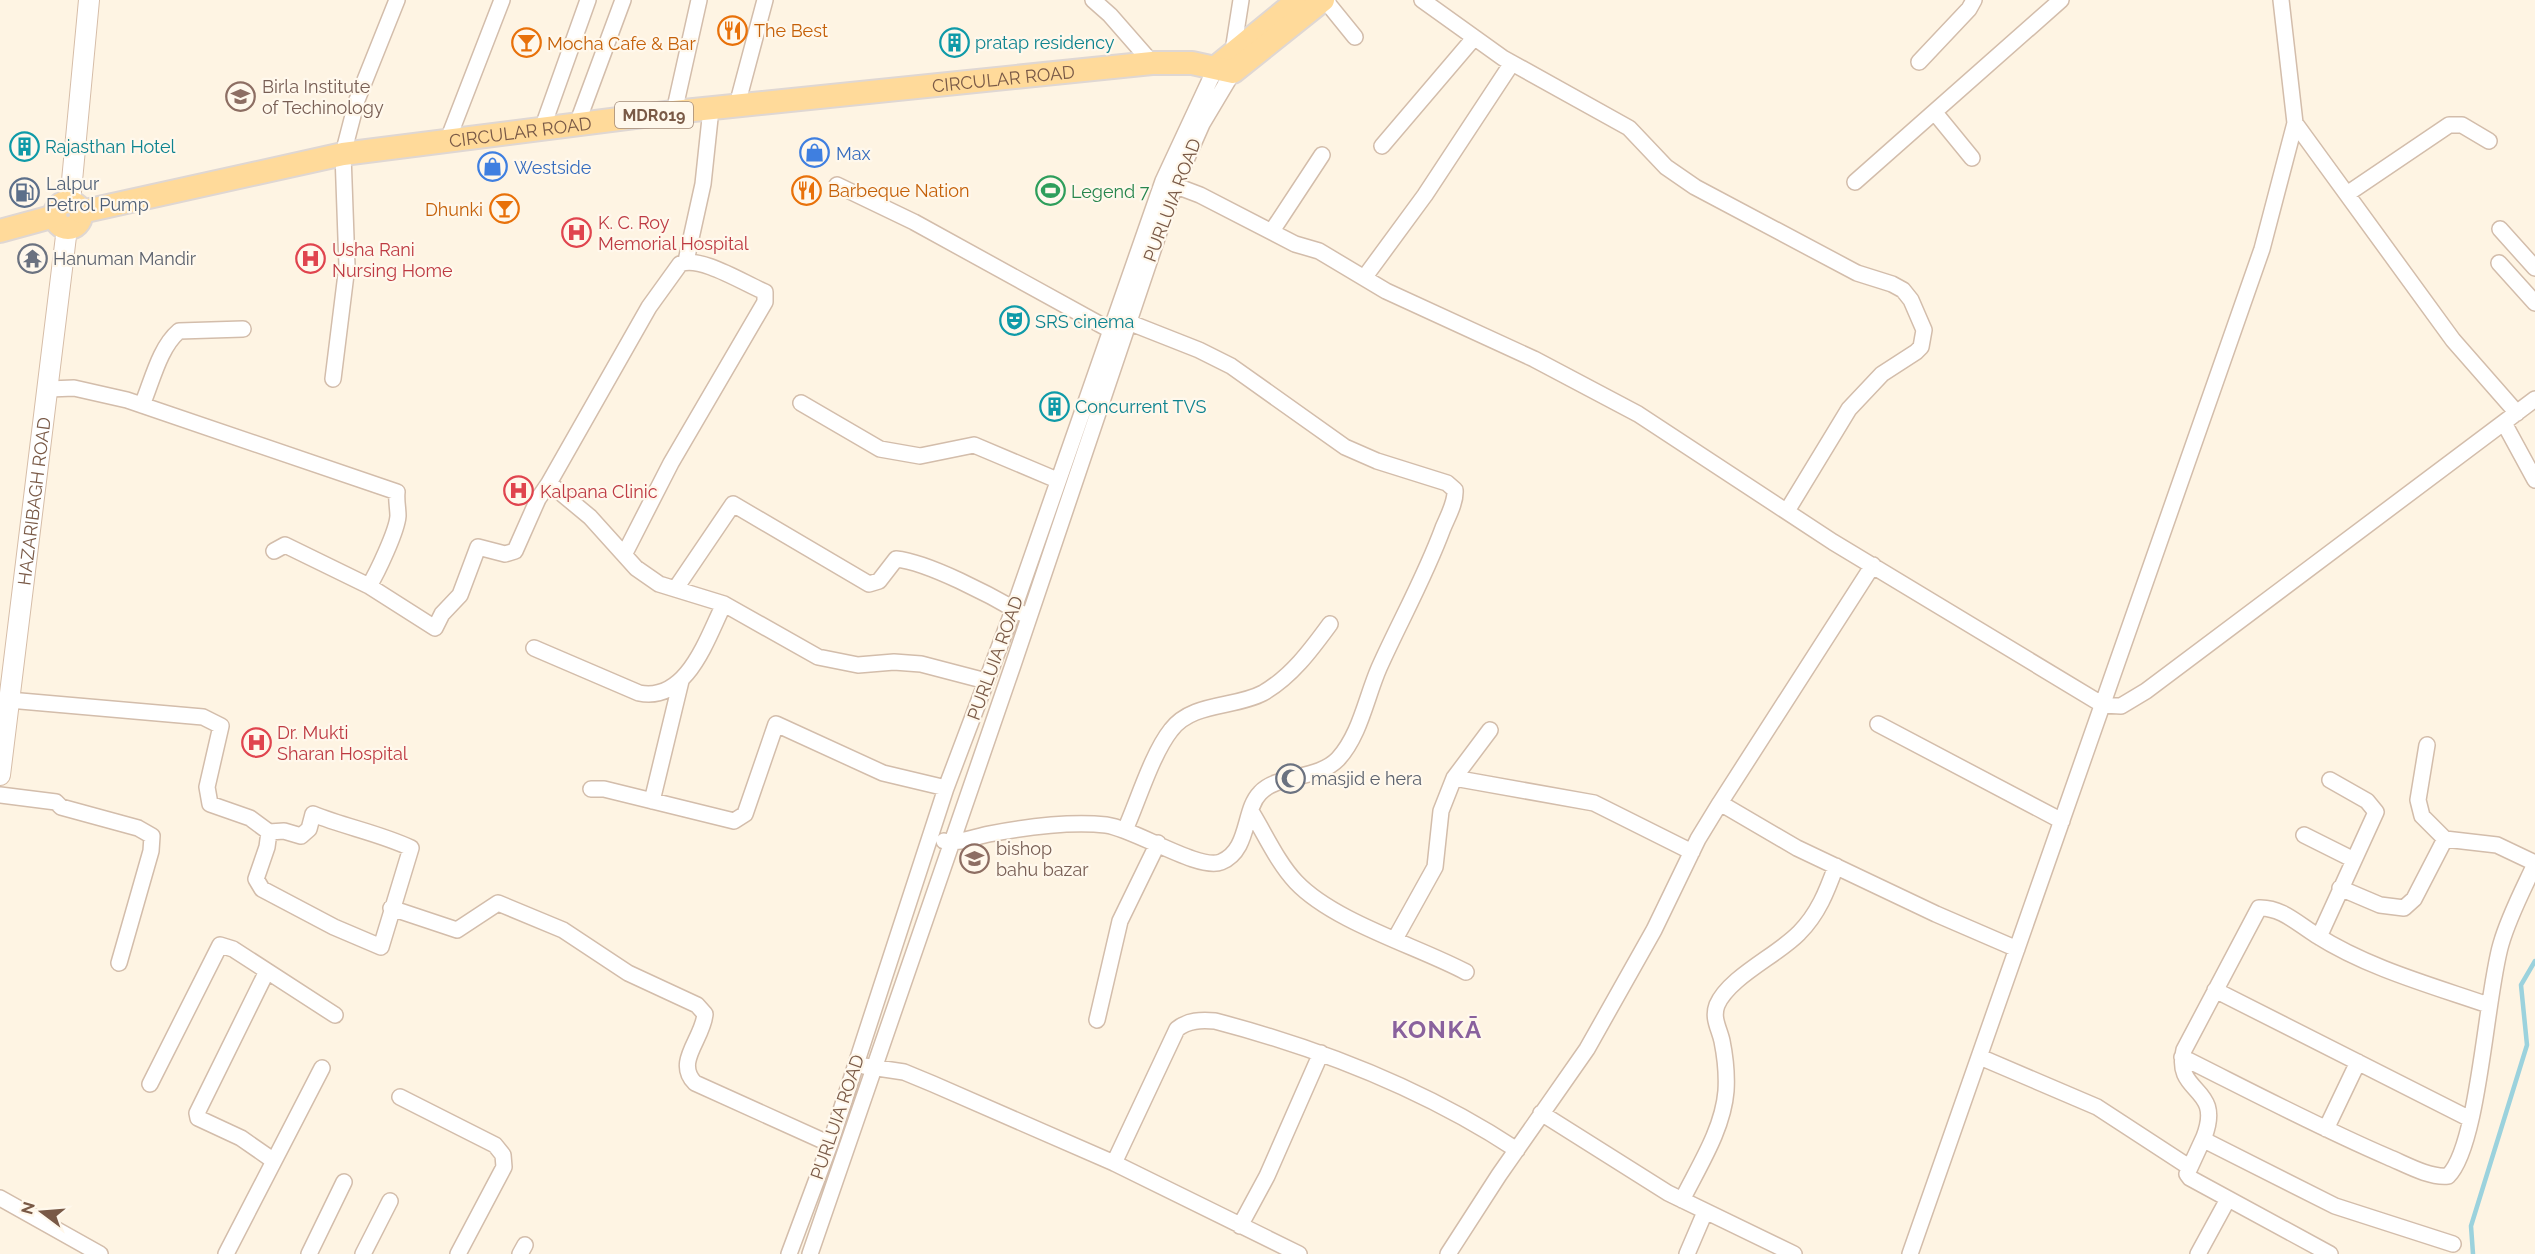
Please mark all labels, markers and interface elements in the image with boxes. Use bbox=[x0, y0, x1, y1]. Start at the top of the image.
restaurant icon: The Best bbox=[717, 14, 749, 46]
place label: The Best bbox=[754, 20, 828, 41]
building icon: pratap residency bbox=[938, 26, 970, 58]
bar icon: Mocha Cafe & Bar bbox=[510, 27, 542, 59]
place label: pratap residency bbox=[975, 32, 1115, 53]
place label: Mocha Cafe & Bar bbox=[547, 33, 696, 54]
street label: CIRCULAR ROAD bbox=[931, 60, 1076, 96]
place label: Birla Institute of Techinology bbox=[262, 76, 384, 118]
school or university icon: Birla Institute of Techinology bbox=[225, 80, 257, 112]
road number: MDR019 bbox=[615, 102, 693, 128]
street label: CIRCULAR ROAD bbox=[448, 112, 593, 151]
building icon: Rajasthan Hotel bbox=[8, 130, 40, 162]
street label: PURLUIA ROAD bbox=[1139, 135, 1205, 265]
place label: Rajasthan Hotel bbox=[45, 136, 176, 157]
shop icon: Max bbox=[799, 137, 831, 169]
place label: Max bbox=[836, 143, 871, 164]
shop icon: Westside bbox=[477, 151, 509, 183]
place label: Westside bbox=[514, 157, 592, 178]
place label: Lalpur Petrol Pump bbox=[46, 173, 149, 215]
restaurant icon: Barbeque Nation bbox=[791, 174, 823, 206]
sports icon: Legend 7 bbox=[1034, 175, 1066, 207]
fuel station icon: Lalpur Petrol Pump bbox=[9, 177, 41, 209]
place label: Barbeque Nation bbox=[828, 180, 969, 201]
place label: Legend 7 bbox=[1071, 181, 1150, 202]
bar icon: Dhunki bbox=[488, 193, 520, 225]
place label: Dhunki bbox=[425, 199, 483, 220]
place label: K. C. Roy Memorial Hospital bbox=[598, 212, 749, 254]
hospital icon: K. C. Roy Memorial Hospital bbox=[561, 216, 593, 248]
place label: Usha Rani Nursing Home bbox=[332, 239, 453, 281]
temple icon: Hanuman Mandir bbox=[16, 242, 48, 274]
hospital icon: Usha Rani Nursing Home bbox=[295, 243, 327, 275]
place label: Hanuman Mandir bbox=[53, 248, 197, 269]
theatre icon: SRS cinema bbox=[998, 305, 1030, 337]
place label: SRS cinema bbox=[1035, 311, 1134, 332]
building icon: Concurrent TVS bbox=[1038, 390, 1070, 422]
place label: Concurrent TVS bbox=[1075, 396, 1206, 417]
street label: HAZARIBAGH ROAD bbox=[13, 416, 54, 586]
hospital icon: Kalpana Clinic bbox=[503, 475, 535, 507]
place label: Kalpana Clinic bbox=[540, 481, 658, 502]
street label: PURLUIA ROAD bbox=[963, 593, 1027, 723]
place label: Dr. Mukti Sharan Hospital bbox=[277, 722, 408, 764]
hospital icon: Dr. Mukti Sharan Hospital bbox=[240, 726, 272, 758]
mosque icon: masjid e hera bbox=[1274, 762, 1306, 794]
place label: masjid e hera bbox=[1311, 768, 1422, 789]
place label: bishop bahu bazar bbox=[996, 838, 1089, 880]
school or university icon: bishop bahu bazar bbox=[959, 842, 991, 874]
district label: KONKĀ bbox=[1391, 1015, 1483, 1044]
street label: PURLUIA ROAD bbox=[806, 1052, 868, 1182]
north arrow bbox=[12, 1182, 72, 1242]
text: N bbox=[17, 1200, 39, 1216]

